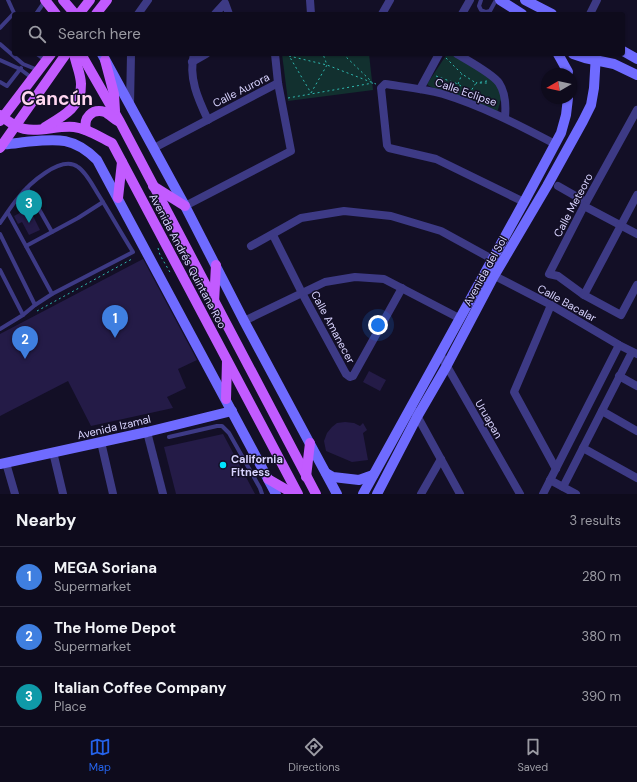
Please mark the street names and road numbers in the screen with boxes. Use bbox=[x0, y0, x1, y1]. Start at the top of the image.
street label: Calle Aurora bbox=[210, 70, 272, 110]
street label: Calle Eclipse bbox=[433, 75, 499, 109]
street label: Calle Meteoro bbox=[550, 171, 596, 239]
street label: Avenida Andrés Quintana Roo bbox=[146, 191, 230, 331]
street label: Avenida del Sol bbox=[460, 234, 510, 308]
street label: Calle Bacalar bbox=[535, 281, 599, 325]
street label: Calle Amanecer bbox=[308, 288, 358, 366]
street label: Uruapan bbox=[472, 397, 506, 441]
street label: Avenida Izamal bbox=[76, 412, 152, 442]

